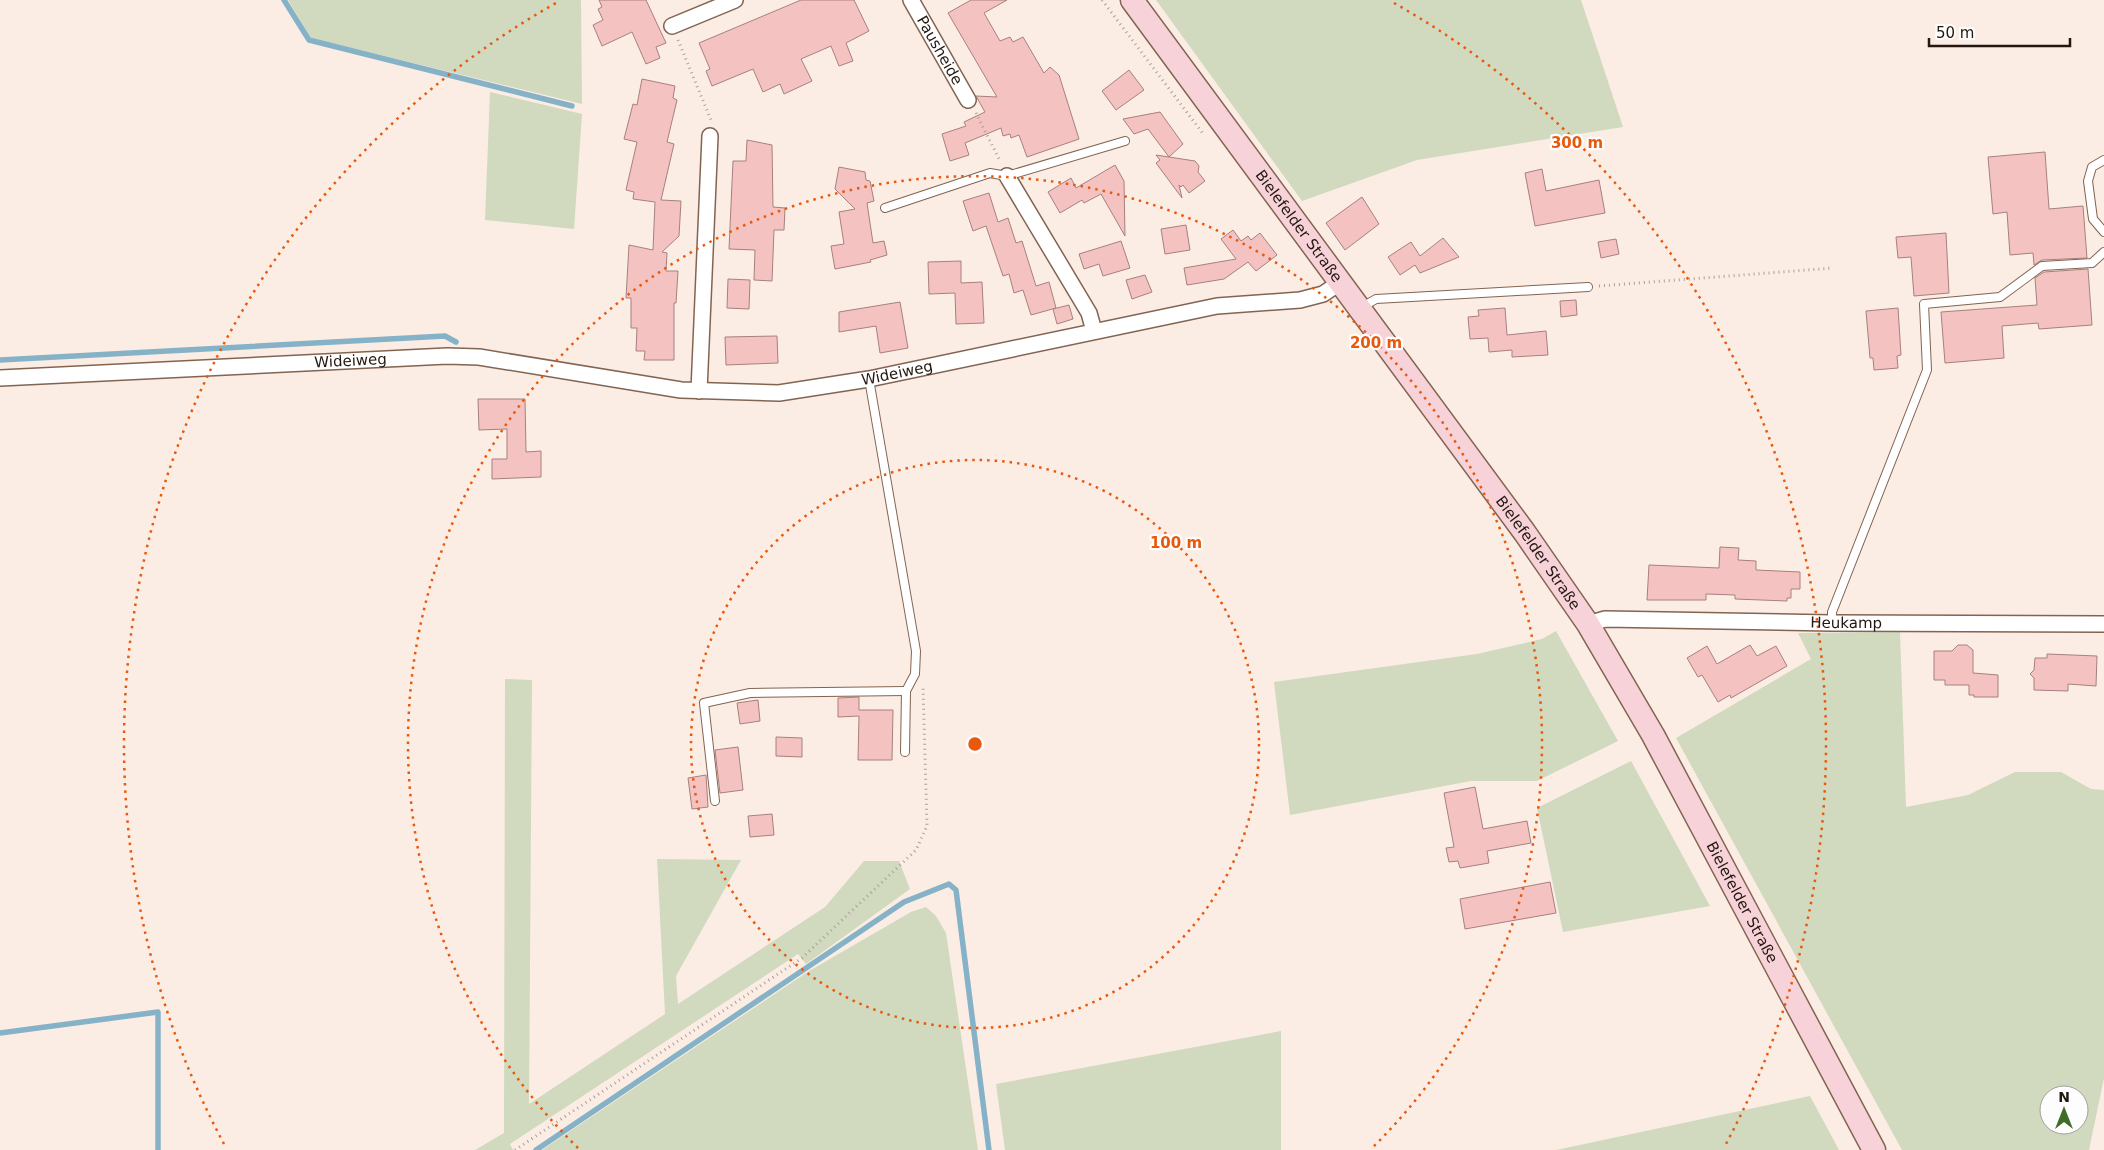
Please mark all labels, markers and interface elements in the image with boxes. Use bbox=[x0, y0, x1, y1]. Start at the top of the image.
street label: Pausheide bbox=[913, 13, 967, 88]
scale bar bbox=[1929, 15, 2070, 47]
text: 50 m bbox=[1936, 24, 1974, 42]
text: 300 m bbox=[1551, 134, 1603, 152]
street label: Bielefelder Straße bbox=[1251, 166, 1346, 286]
text: 200 m bbox=[1350, 334, 1402, 352]
street label: Wideiweg bbox=[314, 350, 387, 372]
street label: Wideiweg bbox=[860, 357, 934, 389]
street label: Bielefelder Straße bbox=[1492, 492, 1584, 613]
text: 100 m bbox=[1150, 534, 1202, 552]
street label: Heukamp bbox=[1810, 614, 1882, 632]
centre of rings bbox=[966, 735, 984, 753]
street label: Bielefelder Straße bbox=[1702, 838, 1782, 966]
north arrow bbox=[2039, 1085, 2089, 1135]
text: N bbox=[2058, 1089, 2070, 1105]

